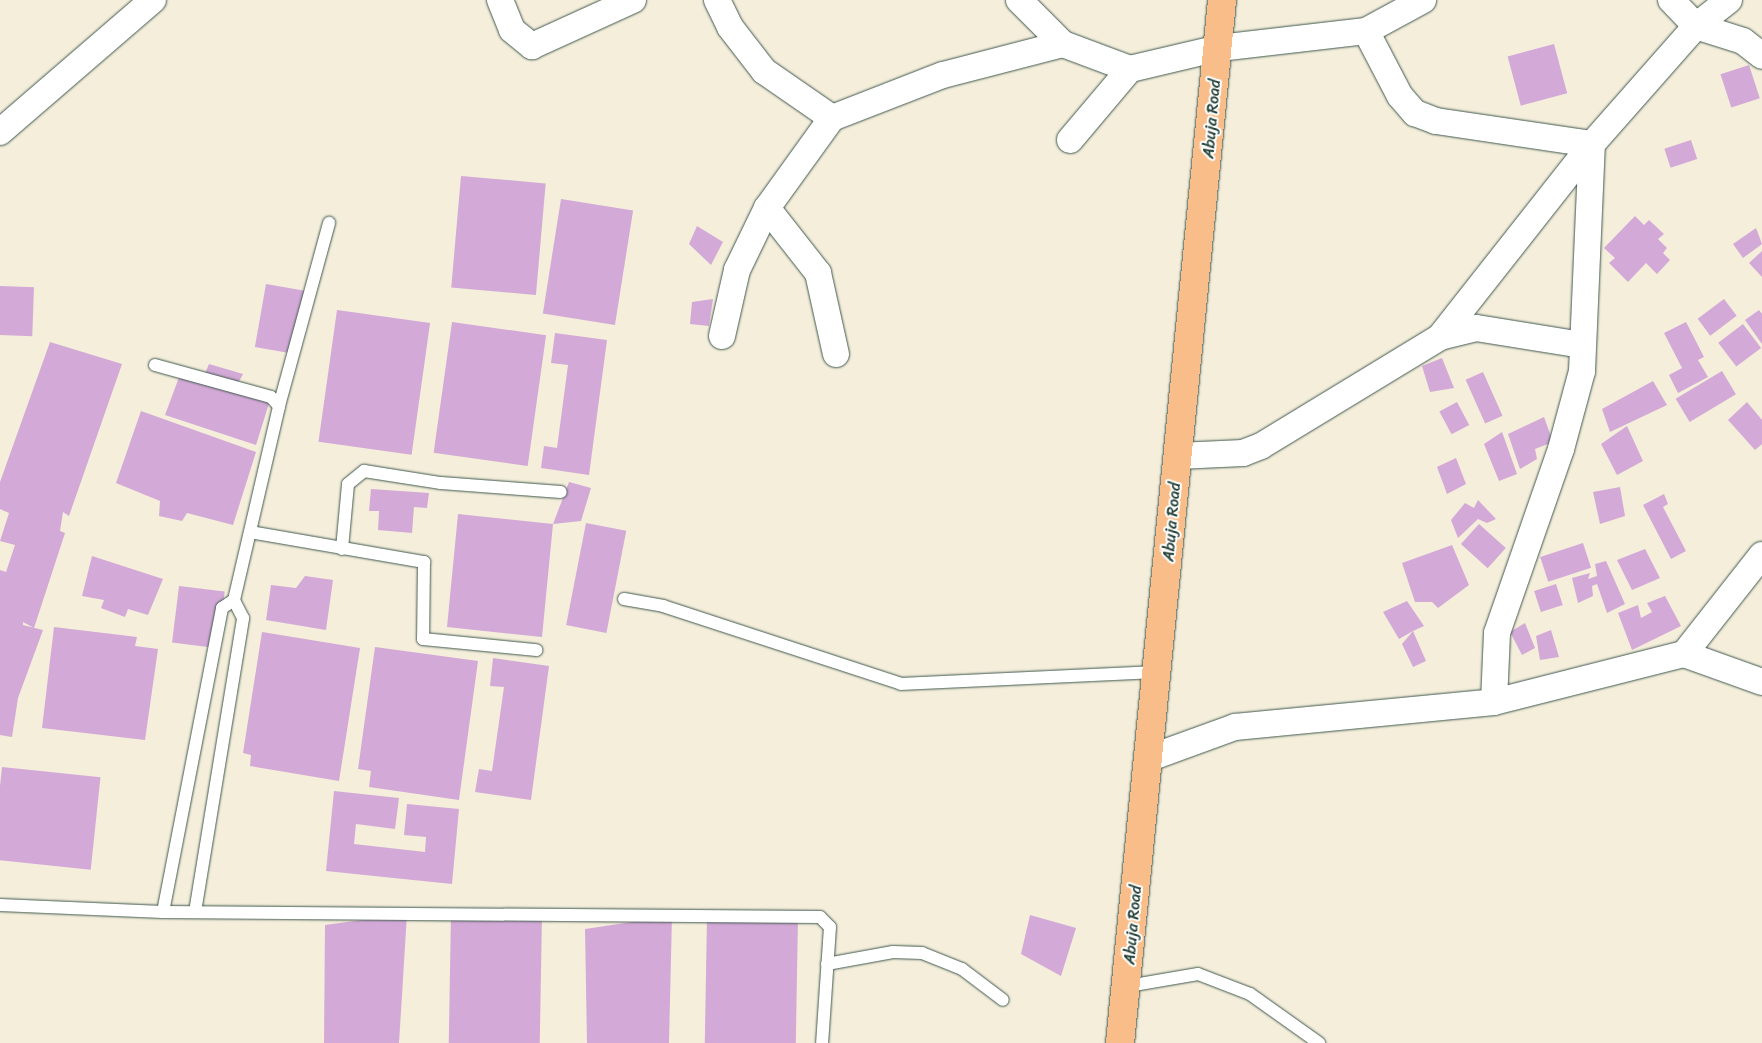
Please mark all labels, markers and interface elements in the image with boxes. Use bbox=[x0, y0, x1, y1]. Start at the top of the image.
street label: Abuja Road bbox=[1199, 79, 1225, 159]
street label: Abuja Road bbox=[1159, 482, 1185, 562]
street label: Abuja Road bbox=[1120, 885, 1146, 965]

